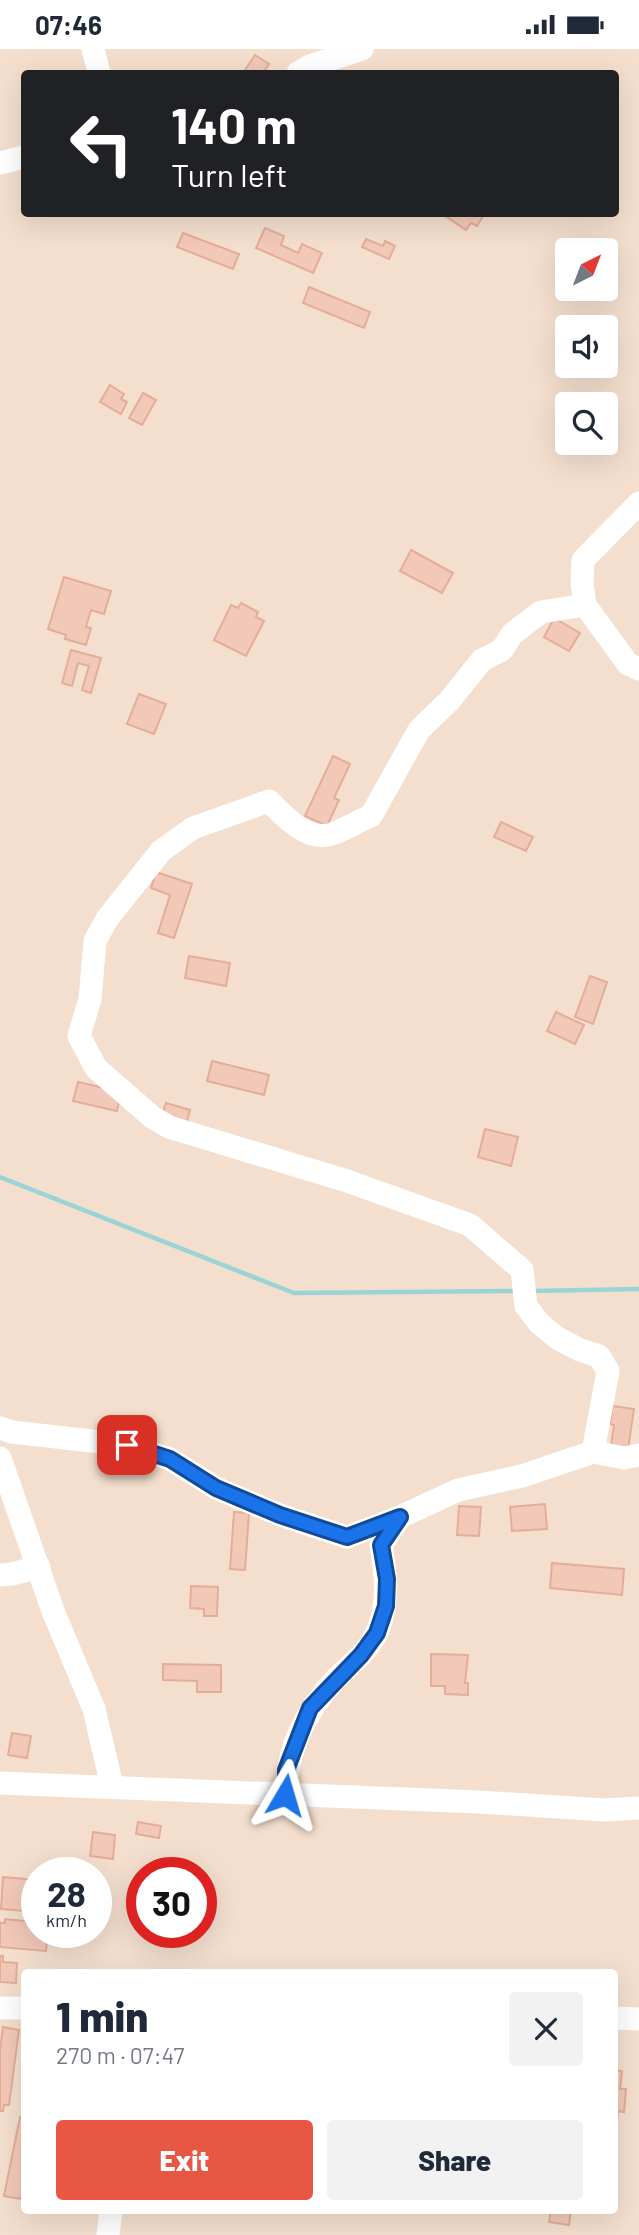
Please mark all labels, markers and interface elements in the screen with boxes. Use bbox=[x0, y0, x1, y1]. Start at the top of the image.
text: 07:46 bbox=[35, 9, 102, 40]
text: 140 m bbox=[171, 95, 297, 154]
icon: left bbox=[56, 98, 147, 189]
text: Turn left bbox=[171, 155, 288, 193]
north arrow bbox=[555, 238, 618, 301]
map controls bbox=[555, 238, 618, 455]
button: sound bbox=[555, 315, 618, 378]
button: search bbox=[555, 392, 618, 455]
pin bbox=[97, 1415, 157, 1475]
icon: arrive bbox=[108, 1426, 146, 1464]
position arrow bbox=[248, 1758, 322, 1832]
speed limit sign: 30 bbox=[126, 1857, 217, 1948]
text: 28 bbox=[47, 1872, 86, 1914]
text: km/h bbox=[46, 1909, 87, 1931]
text: 1 min bbox=[56, 1990, 148, 2040]
button: close bbox=[509, 1992, 583, 2066]
text: 270 m · 07:47 bbox=[56, 2041, 184, 2069]
button: Exit bbox=[56, 2120, 313, 2200]
button: Share bbox=[327, 2120, 583, 2200]

